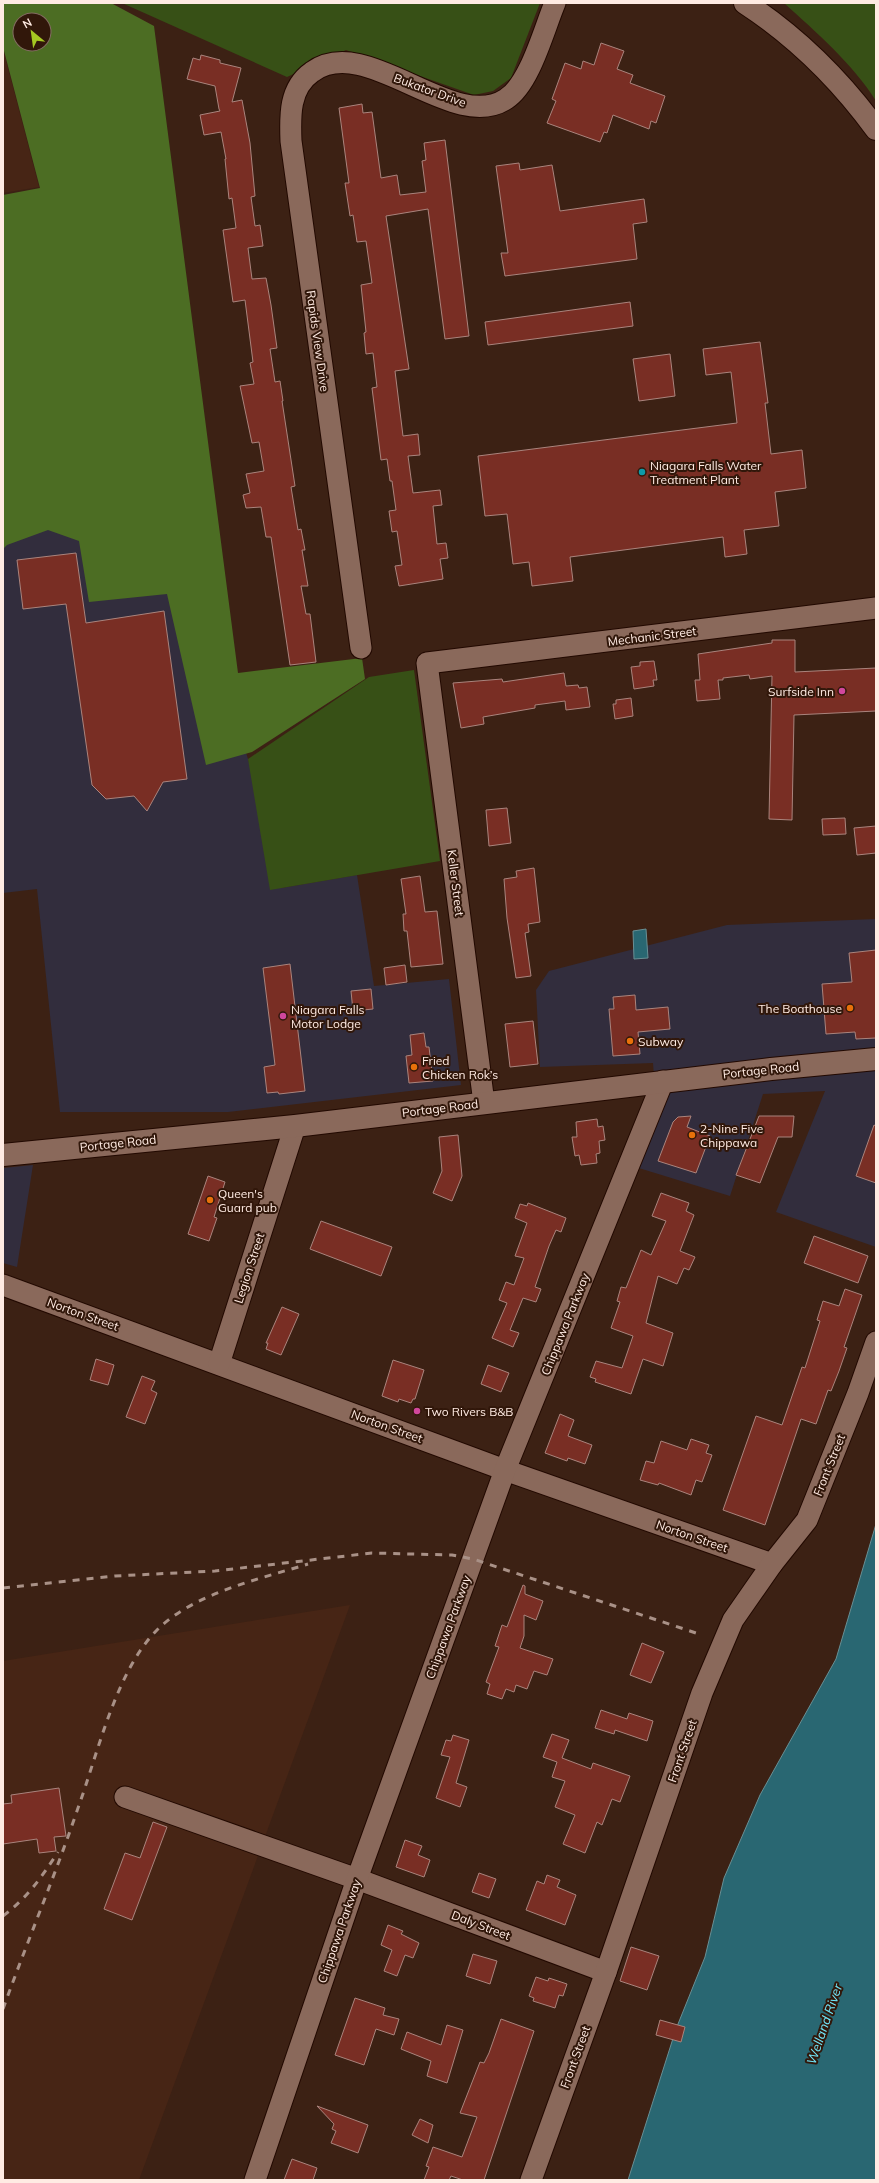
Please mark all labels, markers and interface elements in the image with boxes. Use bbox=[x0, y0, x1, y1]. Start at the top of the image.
north arrow bbox=[12, 12, 52, 52]
text: N bbox=[20, 15, 34, 31]
street label: Bukator Drive bbox=[392, 70, 468, 110]
street label: Rapids View Drive bbox=[303, 289, 333, 393]
place label: Niagara Falls Water Treatment Plant bbox=[650, 458, 762, 487]
marker: Niagara Falls Water Treatment Plant bbox=[637, 467, 647, 477]
street label: Mechanic Street bbox=[607, 623, 697, 649]
place label: Surfside Inn bbox=[768, 684, 834, 699]
marker: Surfside Inn bbox=[837, 686, 847, 696]
street label: Keller Street bbox=[444, 849, 468, 917]
place label: The Boathouse bbox=[758, 1001, 842, 1016]
place label: Niagara Falls Motor Lodge bbox=[291, 1002, 365, 1031]
marker: The Boathouse bbox=[845, 1003, 855, 1013]
marker: Niagara Falls Motor Lodge bbox=[278, 1011, 288, 1021]
place label: Subway bbox=[638, 1034, 684, 1049]
marker: Subway bbox=[625, 1036, 635, 1046]
place label: Fried Chicken Rok’s bbox=[422, 1053, 498, 1082]
street label: Portage Road bbox=[722, 1059, 800, 1081]
marker: Fried Chicken Rok’s bbox=[409, 1062, 419, 1072]
street label: Portage Road bbox=[401, 1096, 479, 1120]
place label: 2-Nine Five Chippawa bbox=[700, 1121, 763, 1150]
marker: 2-Nine Five Chippawa bbox=[687, 1130, 697, 1140]
street label: Portage Road bbox=[79, 1132, 157, 1154]
place label: Queen's Guard pub bbox=[218, 1186, 277, 1215]
marker: Queen's Guard pub bbox=[205, 1195, 215, 1205]
street label: Legion Street bbox=[231, 1231, 267, 1305]
street label: Chippawa Parkway bbox=[538, 1270, 593, 1377]
street label: Norton Street bbox=[45, 1294, 121, 1334]
place label: Two Rivers B&B bbox=[425, 1404, 514, 1419]
street label: Norton Street bbox=[349, 1406, 425, 1446]
marker: Two Rivers B&B bbox=[412, 1406, 422, 1416]
street label: Front Street bbox=[810, 1432, 848, 1498]
street label: Norton Street bbox=[654, 1517, 730, 1555]
street label: Chippawa Parkway bbox=[422, 1573, 474, 1681]
street label: Front Street bbox=[664, 1718, 700, 1784]
street label: Chippawa Parkway bbox=[314, 1876, 364, 1985]
street label: Daly Street bbox=[450, 1907, 512, 1943]
water label: Welland River bbox=[803, 1980, 846, 2066]
street label: Front Street bbox=[557, 2024, 593, 2090]

